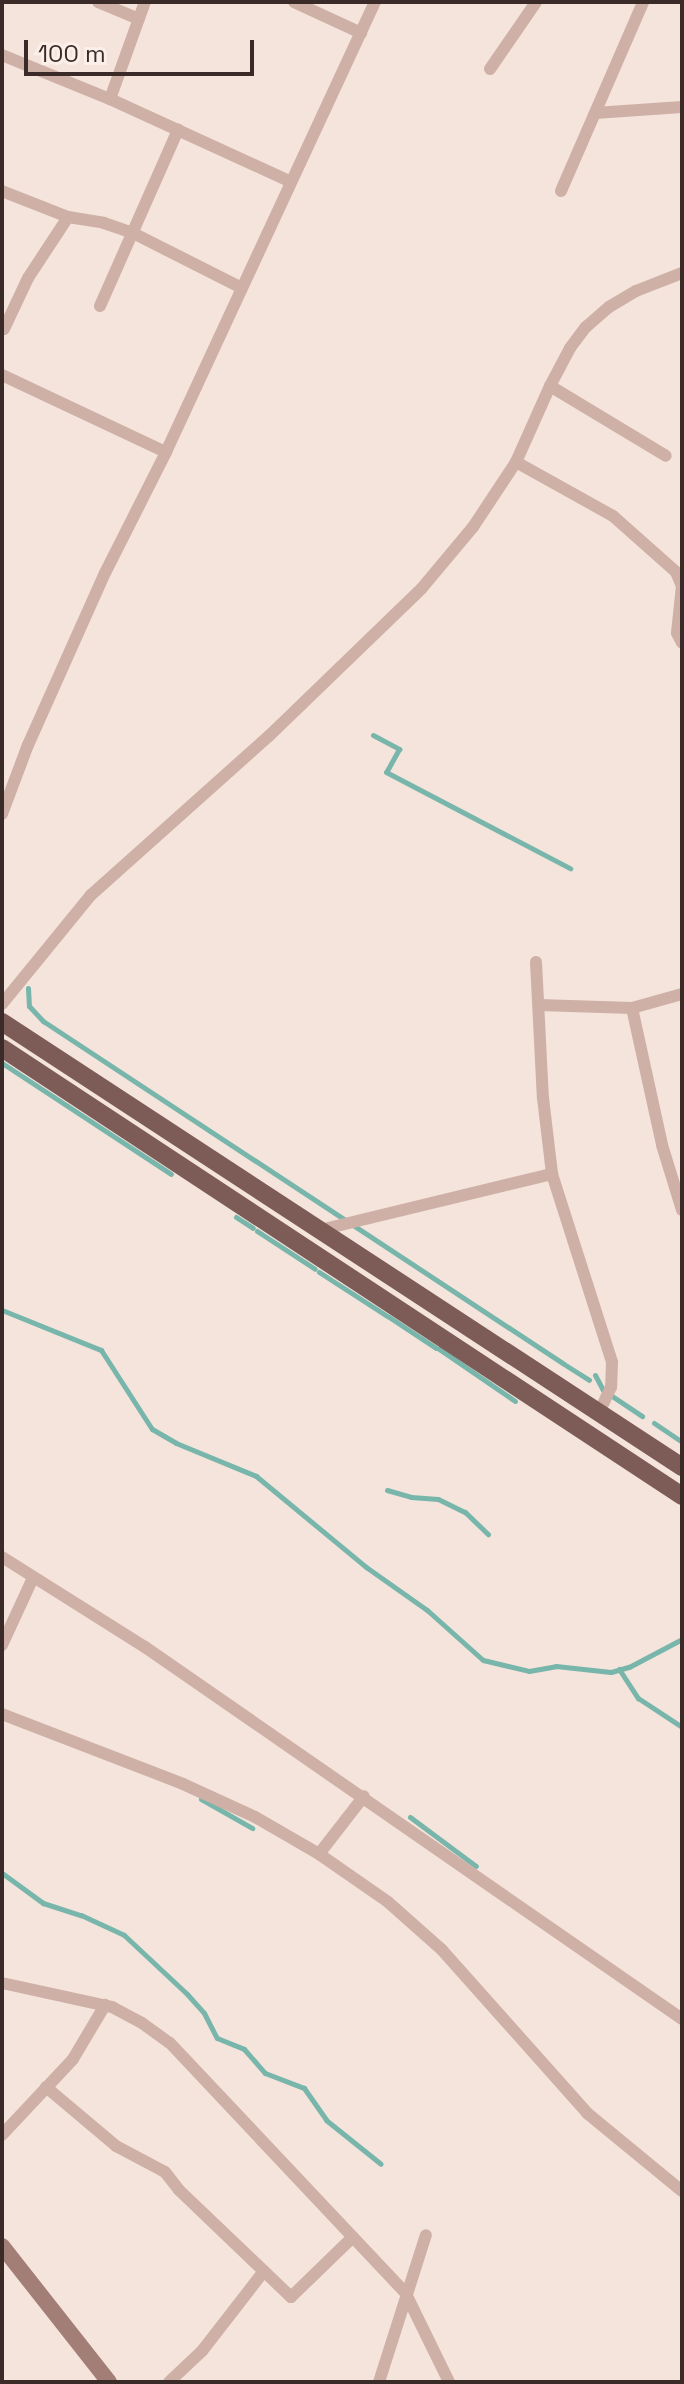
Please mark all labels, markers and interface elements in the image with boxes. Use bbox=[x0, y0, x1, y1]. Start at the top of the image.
scale bar bbox=[28, 24, 258, 74]
text: 100 m bbox=[38, 38, 106, 69]

